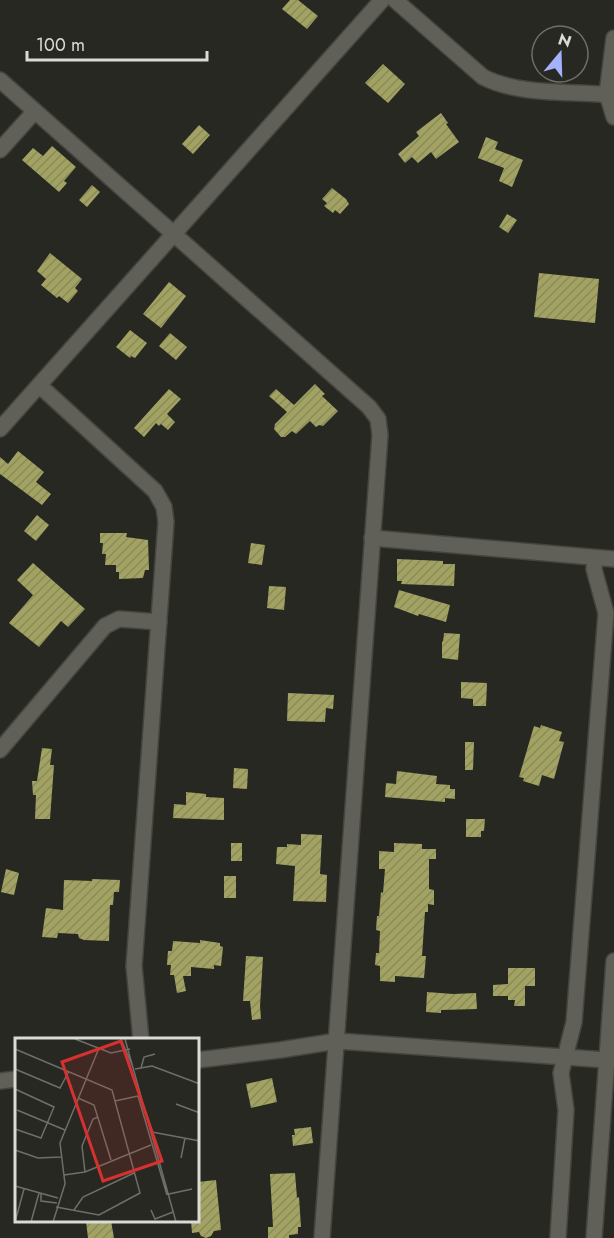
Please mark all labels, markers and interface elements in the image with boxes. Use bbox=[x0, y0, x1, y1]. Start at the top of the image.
scale bar bbox=[27, 24, 207, 62]
north arrow bbox=[530, 24, 590, 84]
text: N bbox=[555, 27, 574, 53]
text: 100 m bbox=[36, 32, 85, 58]
inset map bbox=[15, 1038, 200, 1223]

